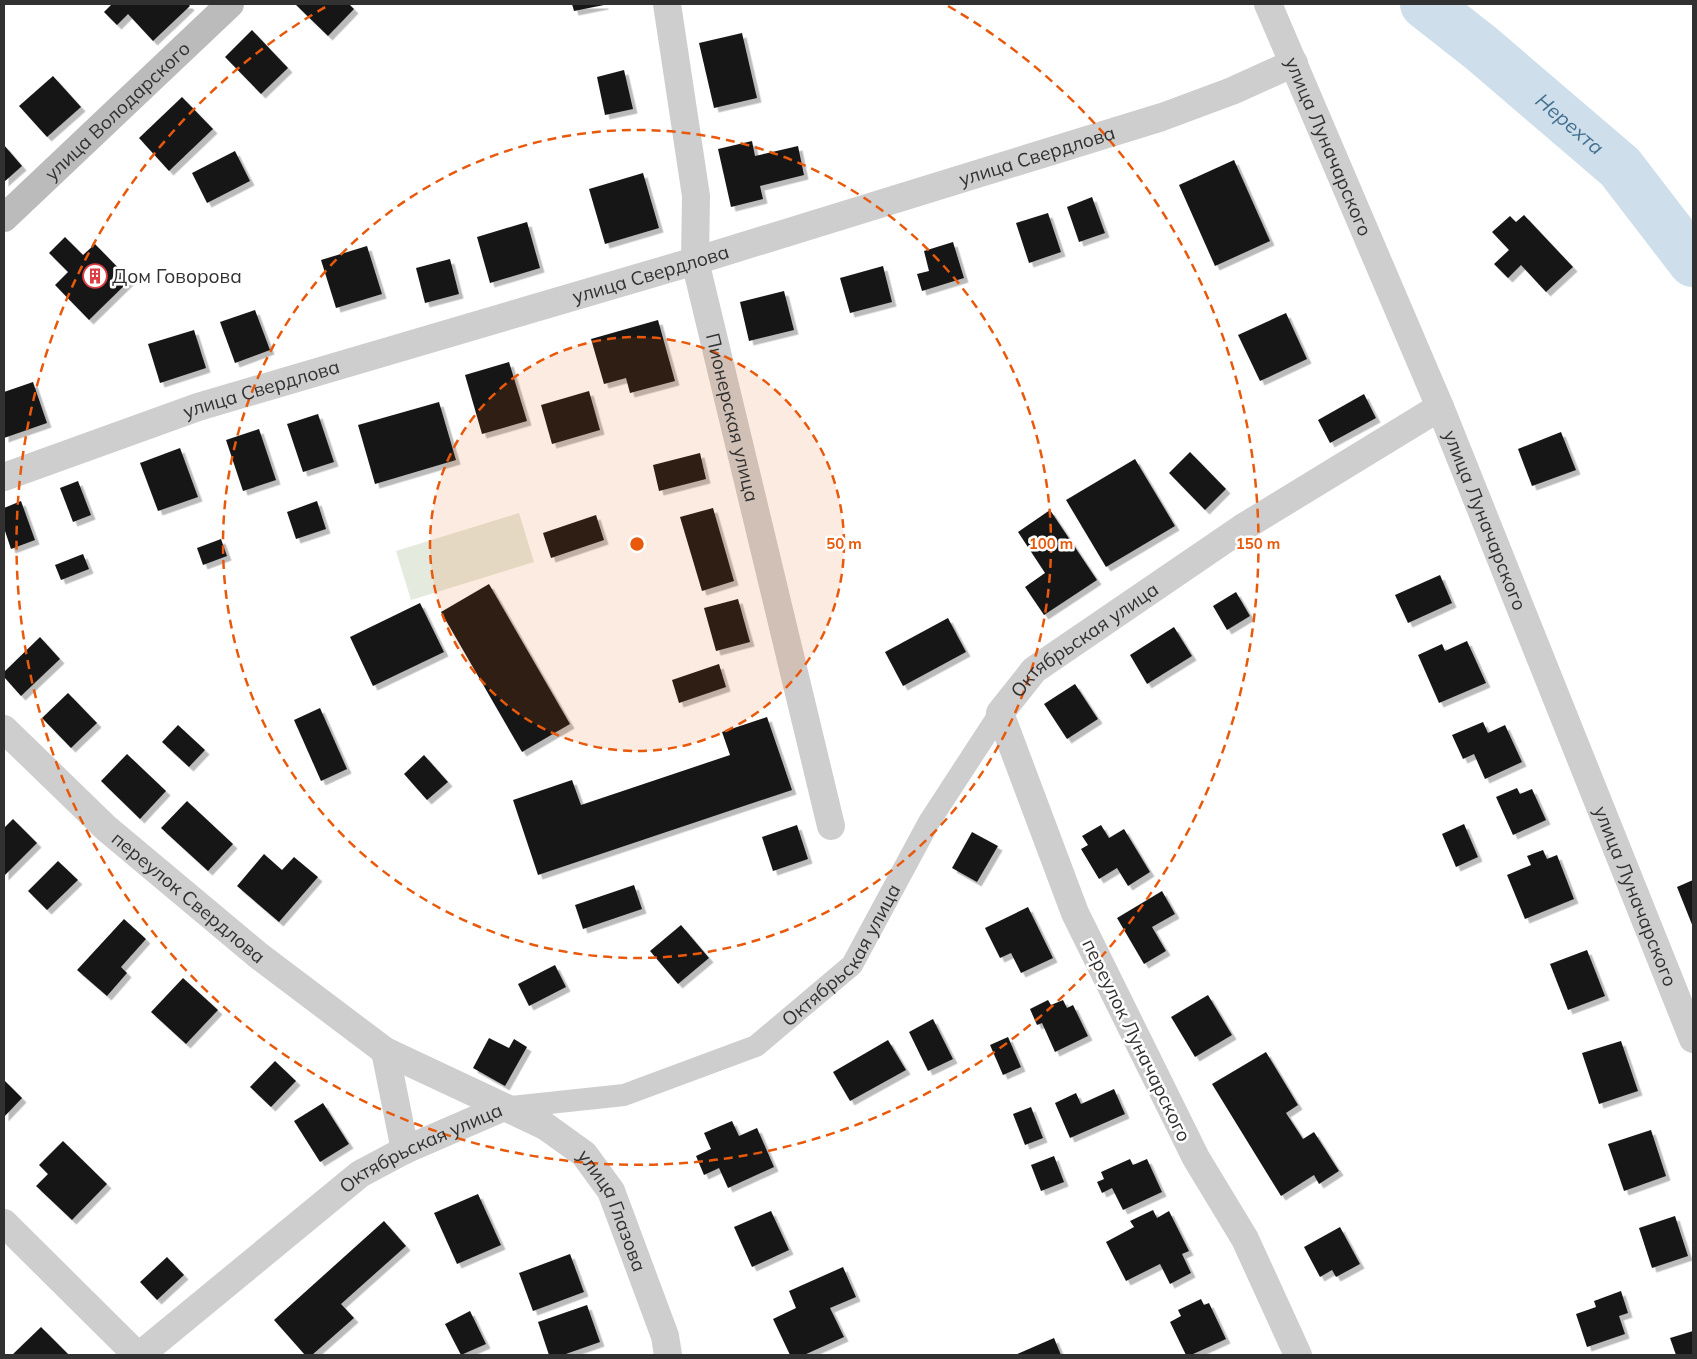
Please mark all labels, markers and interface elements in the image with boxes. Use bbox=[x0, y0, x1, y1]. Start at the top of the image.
street label: улица Володарского bbox=[39, 36, 195, 185]
street label: улица Луначарского bbox=[1280, 53, 1378, 240]
water label: Нерехта bbox=[1531, 88, 1609, 160]
street label: улица Свердлова bbox=[956, 120, 1118, 191]
street label: улица Свердлова bbox=[570, 239, 732, 308]
building icon: Дом Говорова bbox=[82, 263, 108, 289]
place label: Дом Говорова bbox=[112, 264, 242, 288]
street label: Пионерская улица bbox=[701, 331, 765, 504]
street label: улица Свердлова bbox=[180, 354, 342, 423]
street label: улица Луначарского bbox=[1438, 426, 1532, 614]
text: 50 m bbox=[826, 534, 862, 553]
text: 100 m bbox=[1029, 534, 1073, 553]
text: 150 m bbox=[1236, 534, 1280, 553]
centre of rings bbox=[628, 535, 646, 553]
street label: Октябрьская улица bbox=[1005, 577, 1163, 702]
street label: улица Луначарского bbox=[1589, 802, 1683, 990]
street label: переулок Свердлова bbox=[107, 826, 270, 968]
street label: Октябрьская улица bbox=[776, 880, 906, 1031]
street label: переулок Луначарского bbox=[1077, 935, 1197, 1145]
street label: Октябрьская улица bbox=[334, 1097, 506, 1198]
street label: улица Глазова bbox=[572, 1144, 652, 1275]

